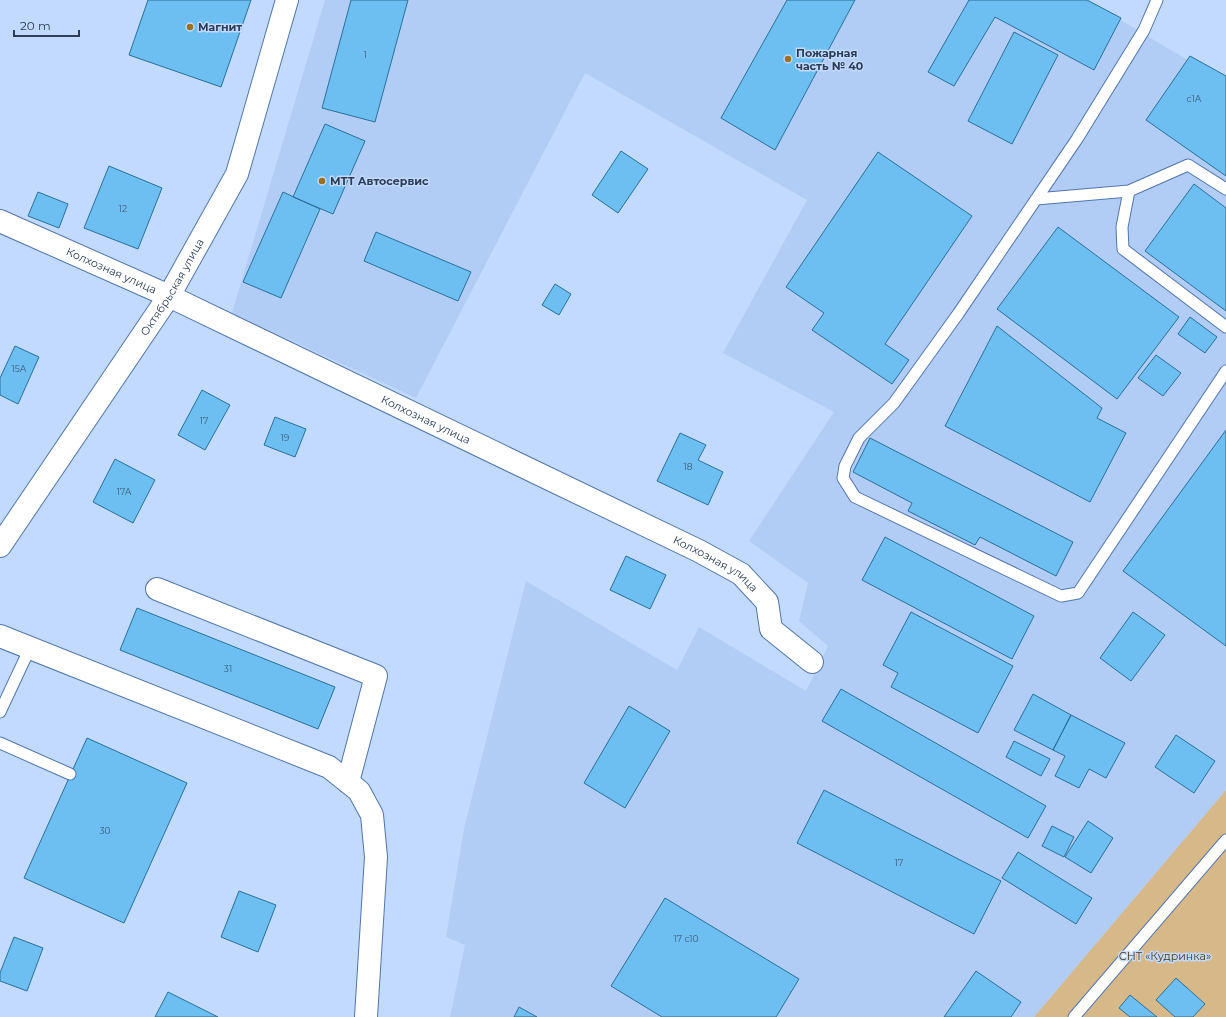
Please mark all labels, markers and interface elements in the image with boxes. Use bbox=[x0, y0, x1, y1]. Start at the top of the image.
scale bar bbox=[14, 12, 79, 38]
text: 20 m bbox=[20, 18, 51, 33]
place label: Магнит bbox=[198, 20, 242, 34]
marker: Магнит bbox=[185, 22, 195, 32]
place label: Пожарная часть № 40 bbox=[796, 46, 864, 73]
house number: 1 bbox=[363, 49, 367, 60]
marker: Пожарная часть № 40 bbox=[783, 54, 793, 64]
house number: с1А bbox=[1187, 93, 1202, 104]
place label: МТТ Автосервис bbox=[330, 174, 429, 188]
marker: МТТ Автосервис bbox=[317, 176, 327, 186]
house number: 12 bbox=[119, 203, 127, 214]
street label: Октябрьская улица bbox=[137, 236, 207, 338]
street label: Колхозная улица bbox=[64, 244, 159, 297]
house number: 15А bbox=[11, 363, 27, 374]
street label: Колхозная улица bbox=[379, 392, 473, 447]
house number: 17 bbox=[200, 415, 208, 426]
house number: 19 bbox=[281, 432, 290, 443]
house number: 18 bbox=[684, 461, 693, 472]
house number: 17А bbox=[117, 486, 132, 497]
street label: Колхозная улица bbox=[671, 533, 761, 595]
house number: 31 bbox=[224, 663, 232, 674]
house number: 30 bbox=[99, 825, 111, 836]
house number: 17 bbox=[895, 857, 903, 868]
house number: 17 с10 bbox=[674, 933, 699, 944]
park label: СНТ «Кудринка» bbox=[1119, 949, 1211, 963]

